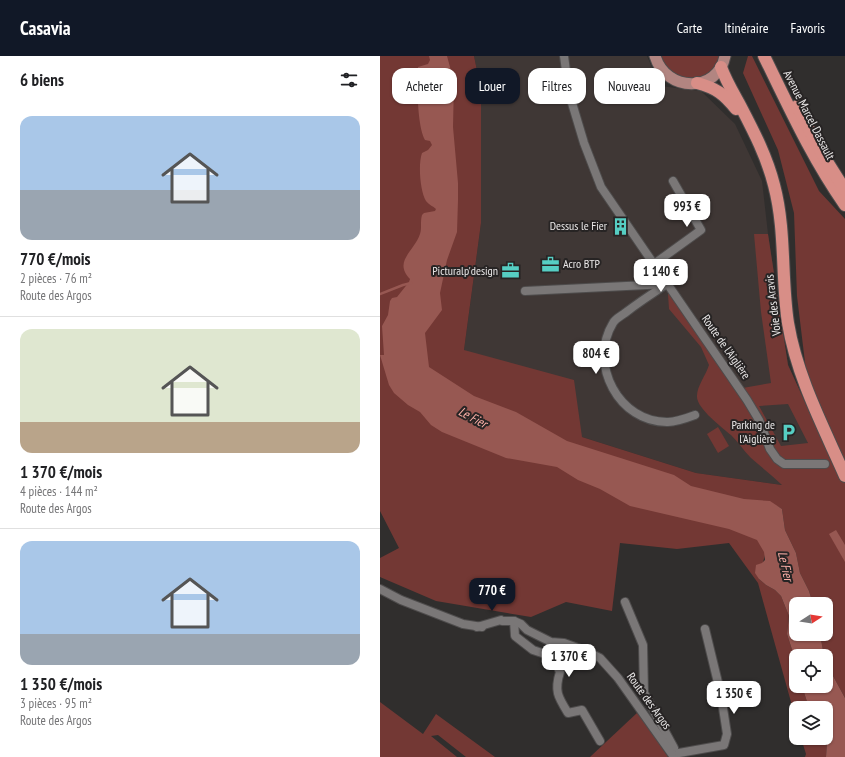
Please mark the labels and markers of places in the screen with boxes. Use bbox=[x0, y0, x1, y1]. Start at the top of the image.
pin: 993 € bbox=[659, 194, 715, 228]
building icon: Dessus le Fier bbox=[610, 216, 630, 236]
place label: Dessus le Fier bbox=[550, 218, 608, 233]
office icon: Acro BTP bbox=[540, 254, 560, 274]
place label: Acro BTP bbox=[563, 256, 601, 271]
pin: 1 140 € bbox=[624, 259, 698, 293]
office icon: Picturalp'design bbox=[501, 261, 521, 281]
place label: Picturalp'design bbox=[432, 263, 498, 278]
pin: 804 € bbox=[568, 341, 624, 375]
place label: Parking de l'Aiglière bbox=[731, 417, 775, 446]
parking icon: Parking de l'Aiglière bbox=[778, 422, 798, 442]
pin: 770 € bbox=[464, 578, 520, 612]
pin: 1 370 € bbox=[532, 644, 606, 678]
pin: 1 350 € bbox=[697, 681, 771, 715]

